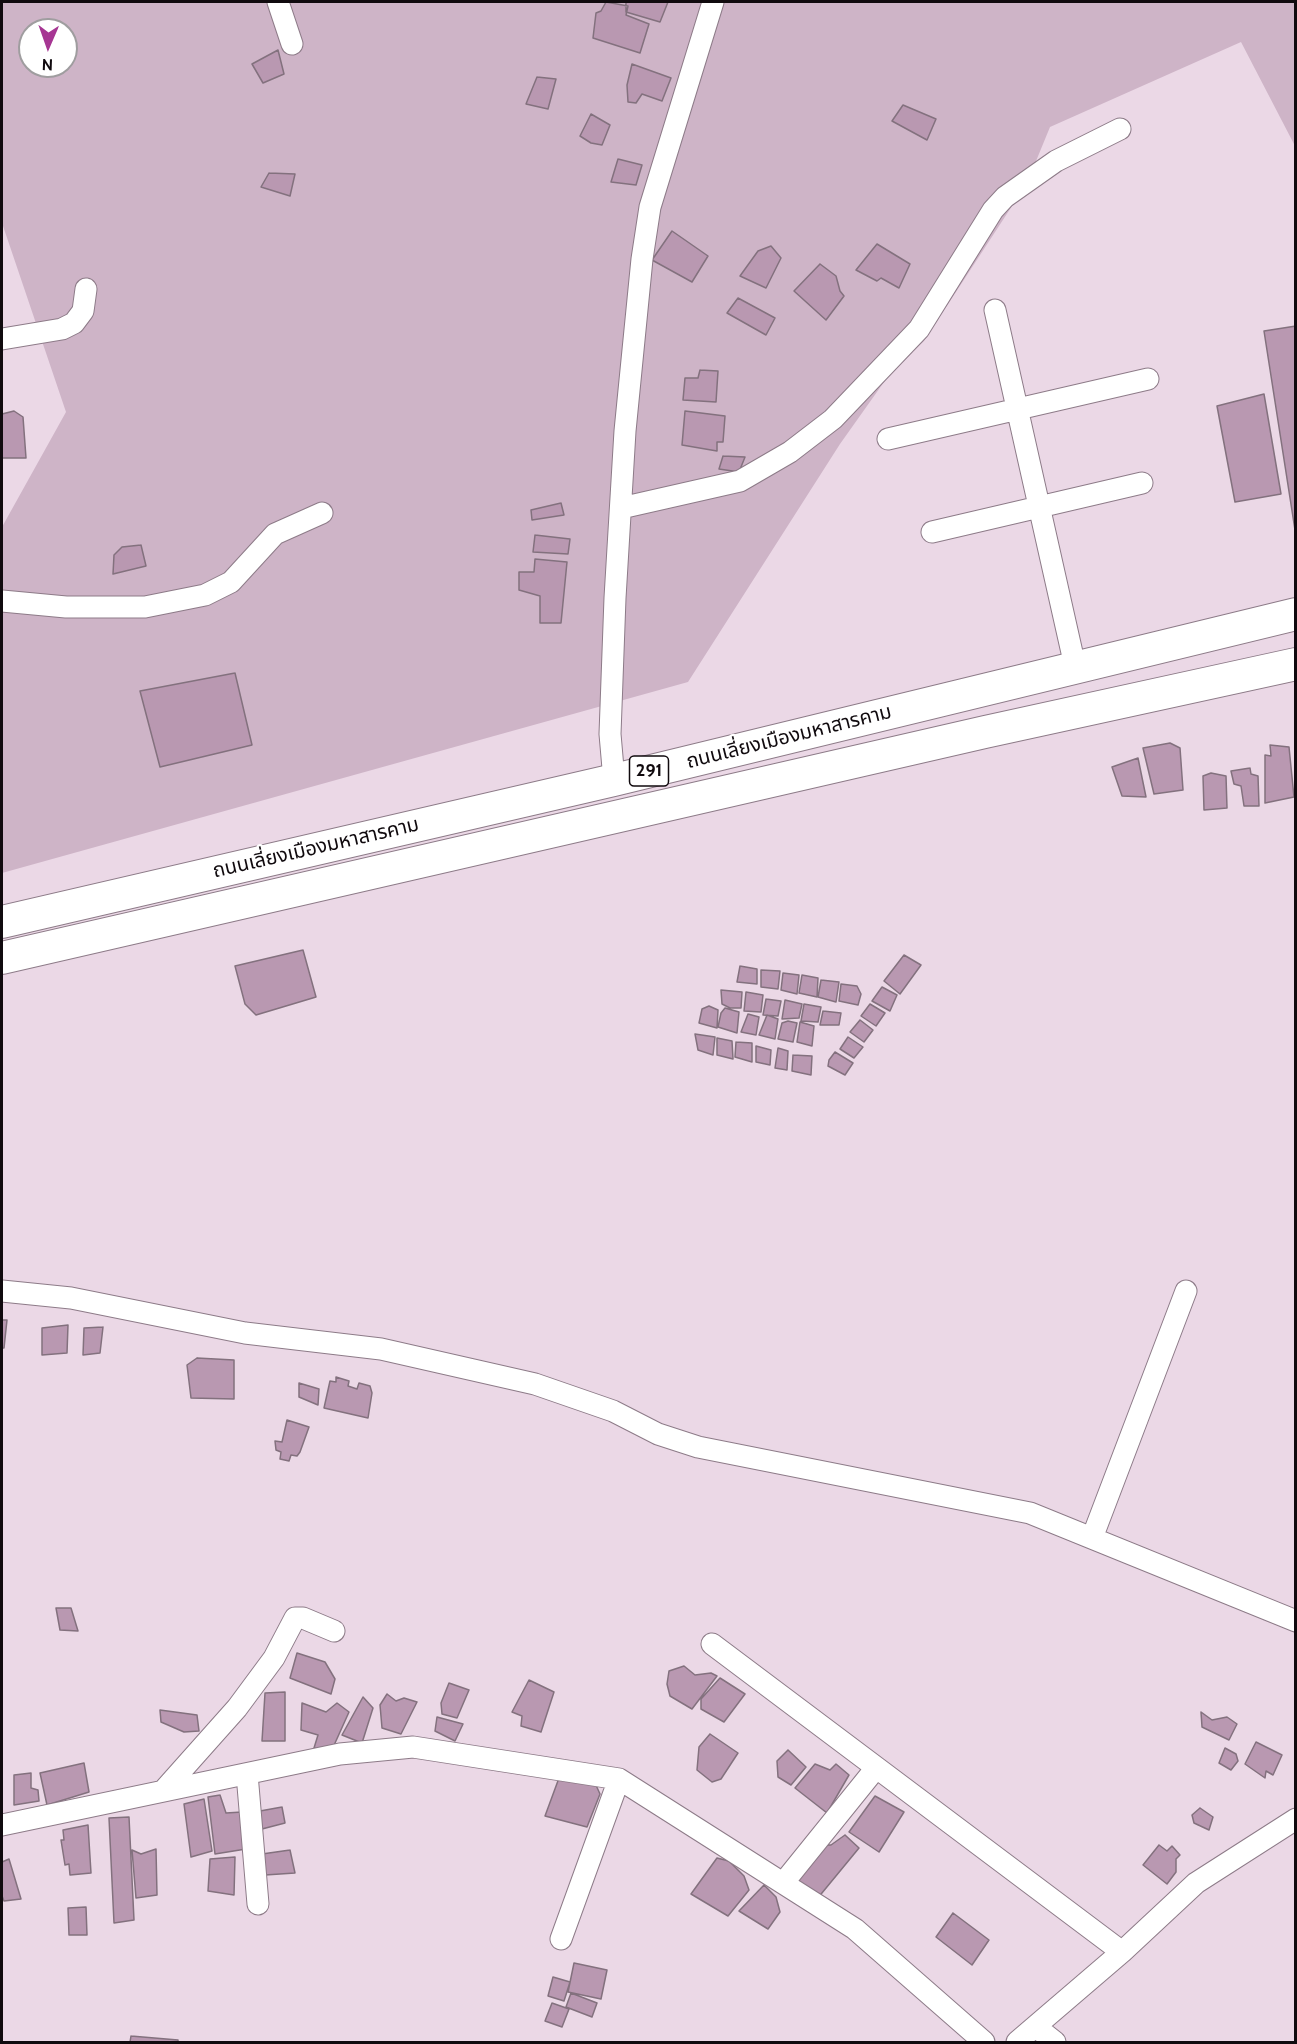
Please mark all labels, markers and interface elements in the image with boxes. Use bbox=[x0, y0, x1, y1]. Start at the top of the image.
north arrow bbox=[18, 18, 78, 78]
text: N bbox=[41, 55, 53, 74]
street label: ถนนเลี่ยงเมืองมหาสารคาม bbox=[684, 700, 894, 774]
road number: 291 bbox=[630, 756, 668, 786]
street label: ถนนเลี่ยงเมืองมหาสารคาม bbox=[211, 813, 421, 883]

